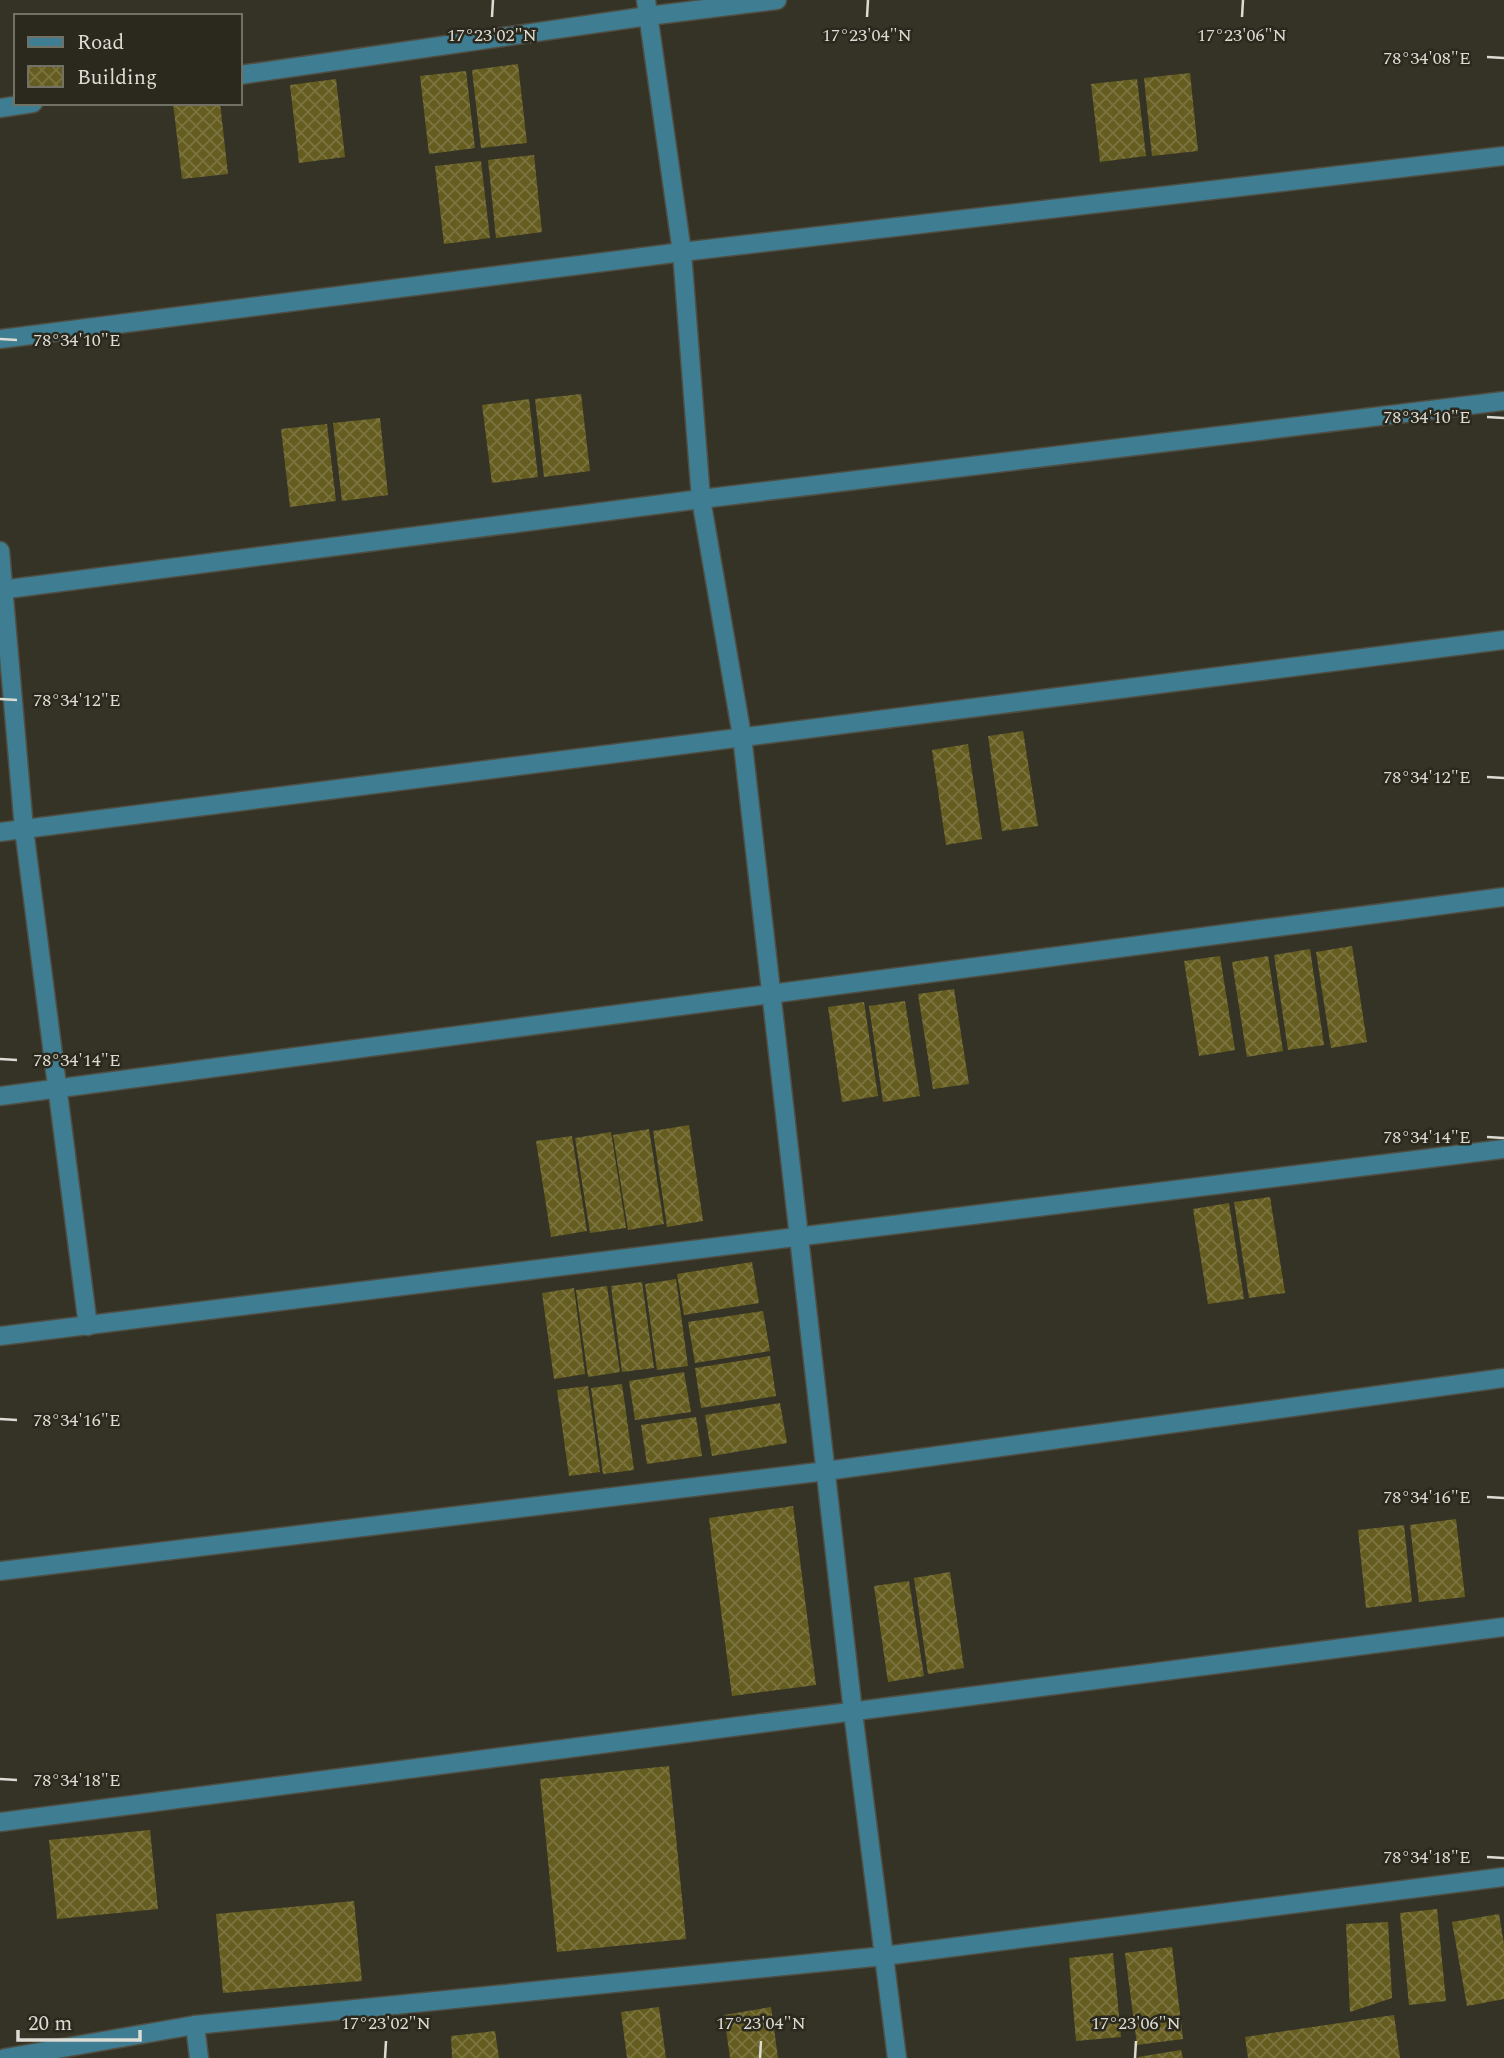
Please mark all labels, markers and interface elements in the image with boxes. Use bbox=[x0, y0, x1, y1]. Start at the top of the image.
legend bbox=[14, 14, 242, 105]
text: 17°23'02"N bbox=[447, 22, 537, 49]
text: 17°23'04"N bbox=[822, 22, 912, 49]
text: 17°23'06"N bbox=[1197, 22, 1287, 49]
text: Road bbox=[77, 27, 124, 59]
text: 78°34'08"E bbox=[1383, 45, 1471, 72]
text: Building bbox=[77, 62, 157, 94]
text: 78°34'10"E bbox=[33, 327, 121, 354]
text: 78°34'10"E bbox=[1383, 404, 1471, 431]
text: 78°34'12"E bbox=[33, 687, 121, 714]
text: 78°34'12"E bbox=[1383, 764, 1471, 791]
text: 78°34'14"E bbox=[33, 1047, 121, 1074]
text: 78°34'14"E bbox=[1383, 1124, 1471, 1151]
text: 78°34'16"E bbox=[33, 1407, 121, 1434]
text: 78°34'16"E bbox=[1383, 1484, 1471, 1511]
text: 78°34'18"E bbox=[33, 1767, 121, 1794]
text: 78°34'18"E bbox=[1383, 1844, 1471, 1871]
scale bar bbox=[18, 1998, 140, 2042]
text: 20 m bbox=[28, 2008, 72, 2040]
text: 17°23'02"N bbox=[341, 2010, 431, 2037]
text: 17°23'04"N bbox=[716, 2010, 806, 2037]
text: 17°23'06"N bbox=[1091, 2010, 1181, 2037]

